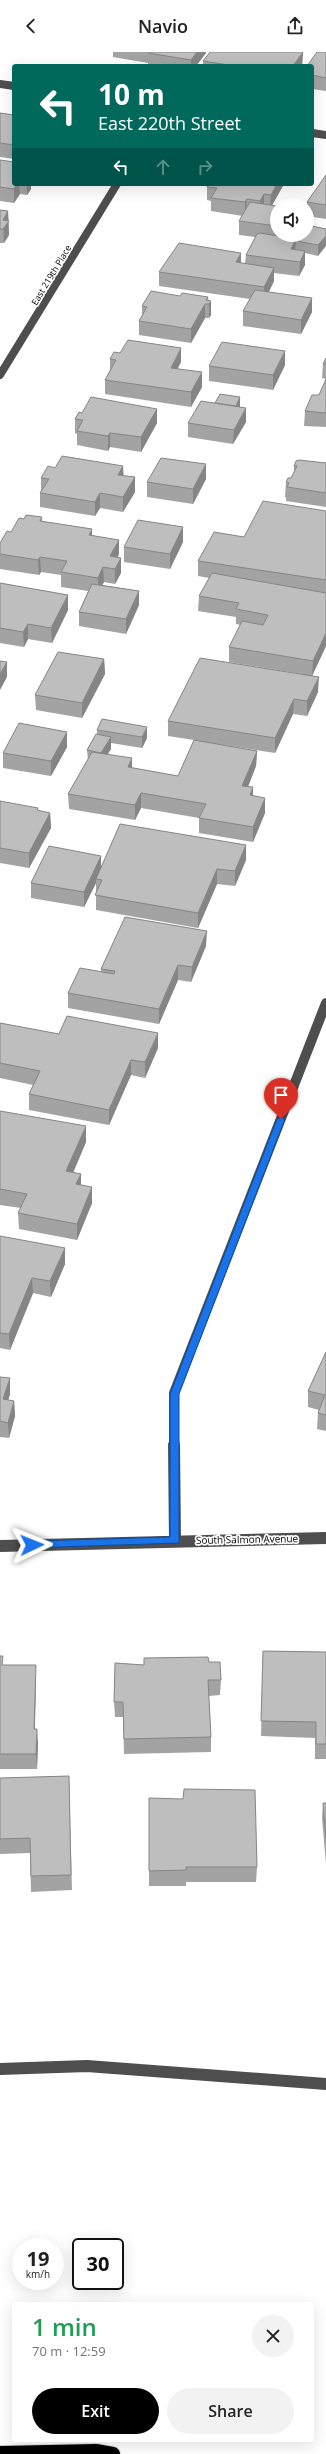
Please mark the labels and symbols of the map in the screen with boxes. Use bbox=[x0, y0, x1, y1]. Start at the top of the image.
street label: East 219th Place bbox=[28, 242, 74, 308]
pin bbox=[264, 1078, 298, 1119]
position arrow bbox=[11, 1524, 53, 1566]
street label: South Salmon Avenue bbox=[196, 1531, 299, 1547]
speed limit sign: 30 bbox=[72, 2238, 124, 2290]

